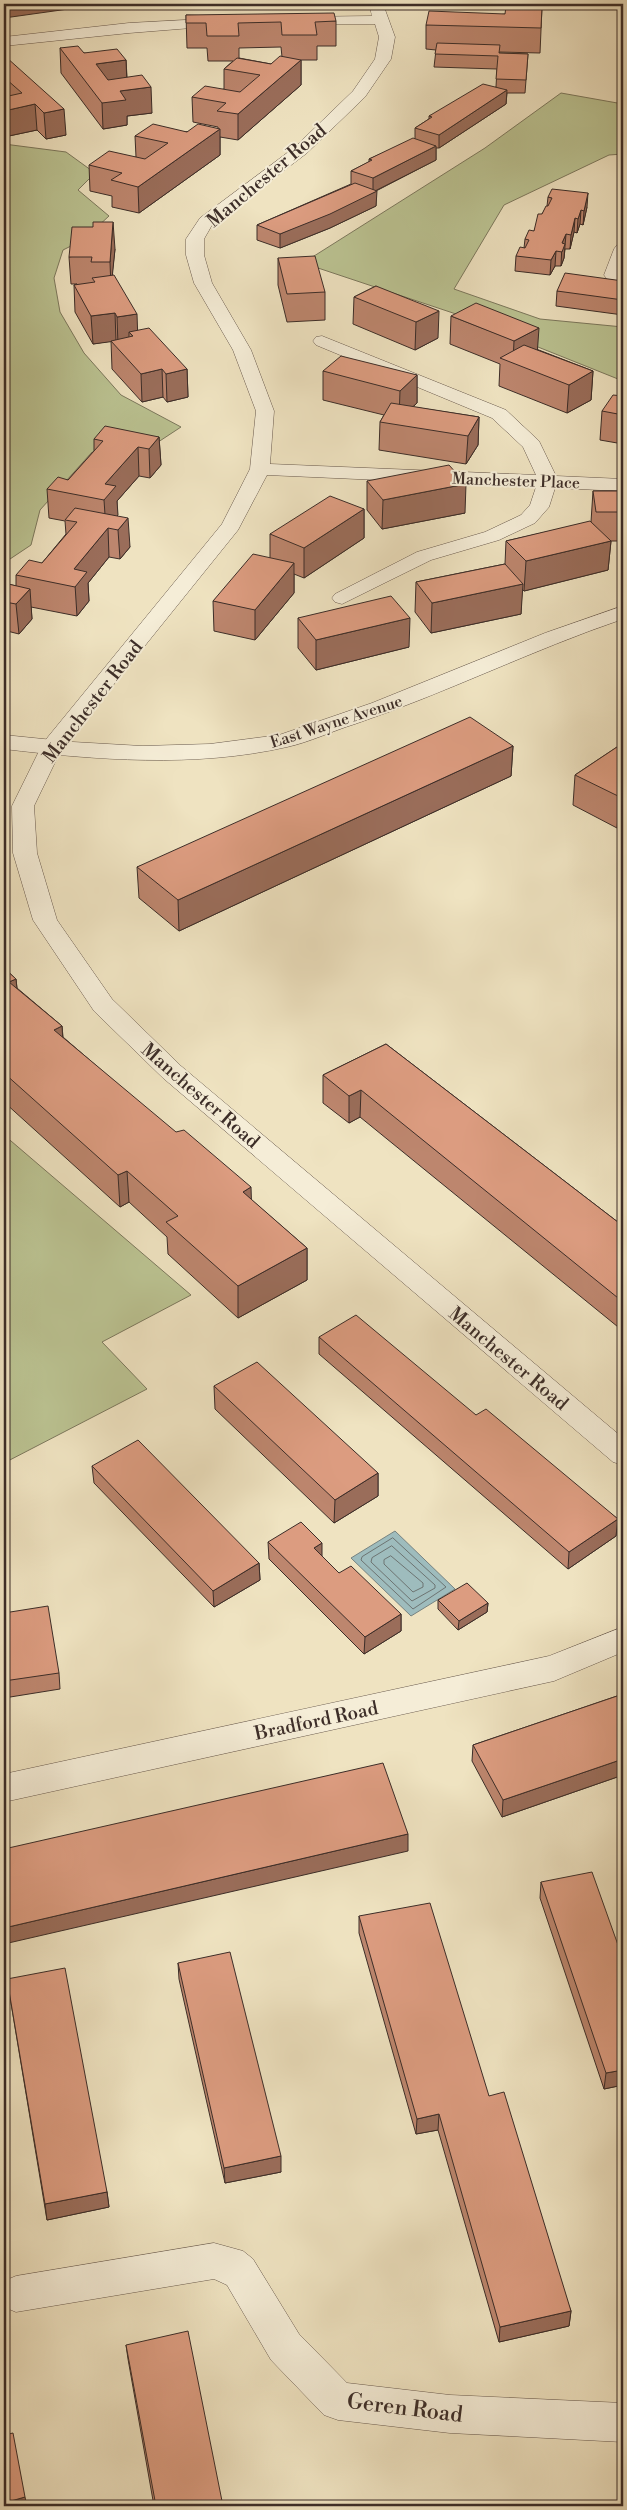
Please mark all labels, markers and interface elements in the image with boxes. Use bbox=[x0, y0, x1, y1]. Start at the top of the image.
street label: Manchester Road bbox=[202, 119, 332, 233]
street label: Manchester Place bbox=[452, 469, 580, 493]
street label: Manchester Road bbox=[37, 635, 148, 768]
street label: East Wayne Avenue bbox=[268, 691, 405, 753]
street label: Manchester Road bbox=[136, 1038, 265, 1154]
street label: Manchester Road bbox=[444, 1302, 573, 1416]
street label: Bradford Road bbox=[251, 1696, 380, 1746]
street label: Geren Road bbox=[345, 2388, 465, 2429]

